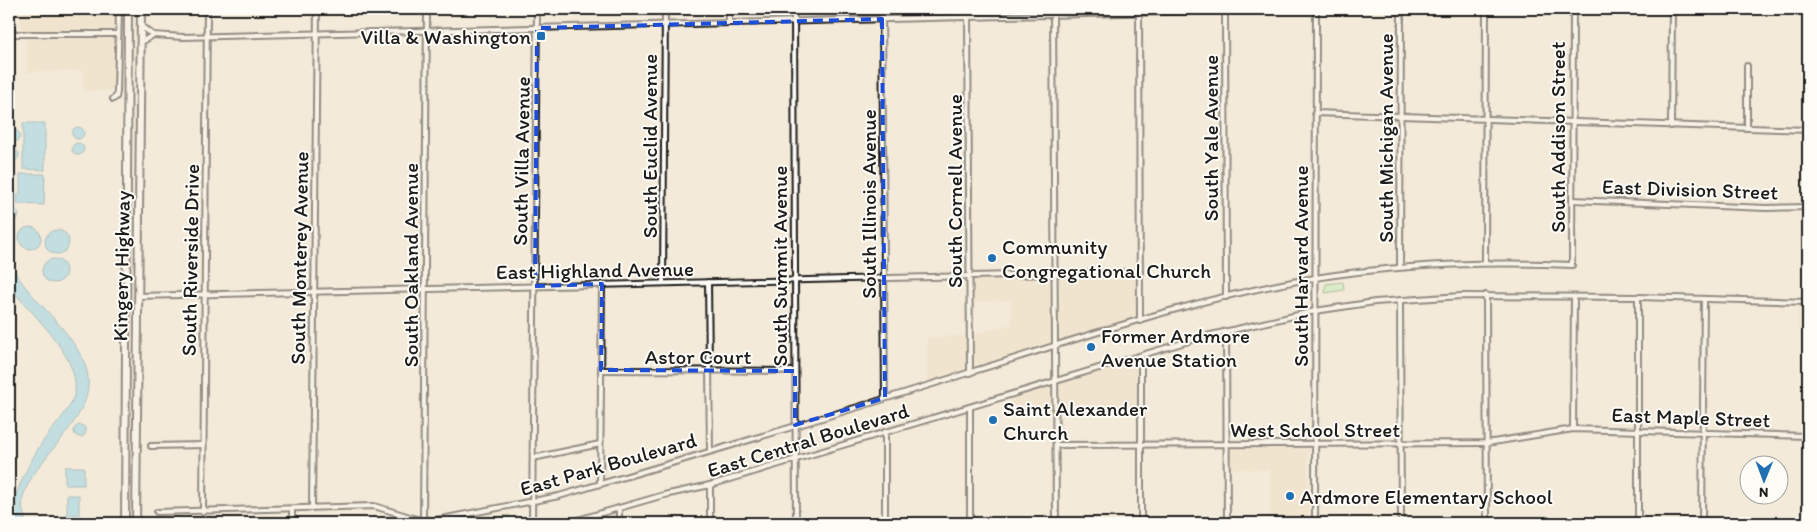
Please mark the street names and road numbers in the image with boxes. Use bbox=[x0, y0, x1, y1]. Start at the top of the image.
street label: South Michigan Avenue bbox=[1373, 33, 1398, 243]
street label: South Addison Street bbox=[1545, 41, 1570, 233]
street label: South Euclid Avenue bbox=[637, 54, 662, 238]
street label: South Yale Avenue bbox=[1198, 55, 1223, 221]
street label: South Villa Avenue bbox=[507, 76, 535, 246]
street label: South Cornell Avenue bbox=[942, 94, 967, 288]
street label: South Illinois Avenue bbox=[856, 109, 881, 299]
street label: South Monterey Avenue bbox=[285, 151, 313, 365]
street label: South Oakland Avenue bbox=[398, 163, 423, 367]
street label: South Riverside Drive bbox=[176, 164, 204, 356]
street label: South Harvard Avenue bbox=[1288, 165, 1313, 367]
street label: South Summit Avenue bbox=[767, 166, 792, 366]
street label: East Division Street bbox=[1602, 173, 1779, 205]
street label: Kingery Highway bbox=[107, 190, 135, 342]
street label: East Highland Avenue bbox=[496, 256, 694, 284]
street label: Astor Court bbox=[645, 344, 751, 369]
street label: East Central Boulevard bbox=[704, 397, 912, 483]
street label: East Maple Street bbox=[1611, 402, 1771, 432]
street label: West School Street bbox=[1230, 417, 1400, 442]
street label: East Park Boulevard bbox=[517, 427, 699, 501]

